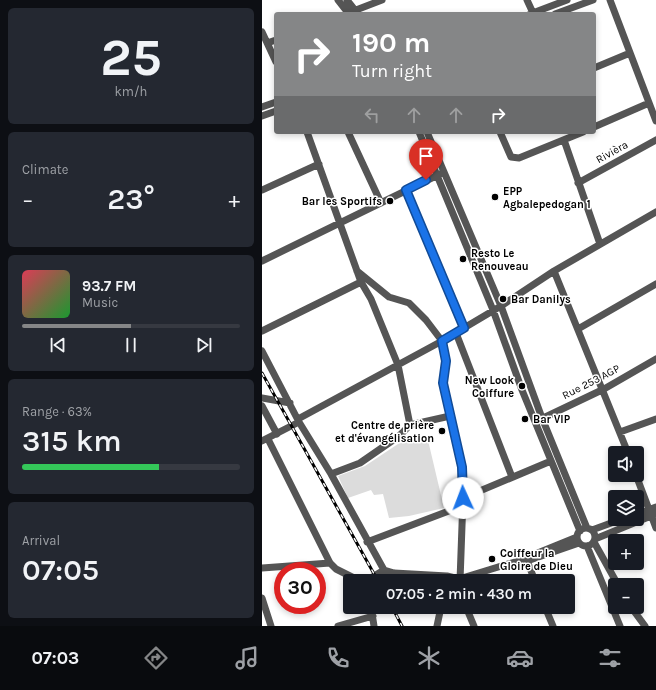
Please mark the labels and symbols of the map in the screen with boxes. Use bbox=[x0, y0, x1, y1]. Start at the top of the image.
street label: Rivièra bbox=[594, 138, 630, 166]
pin bbox=[409, 139, 443, 180]
place label: EPP Agbalepedogan 1 bbox=[503, 185, 591, 211]
marker: EPP Agbalepedogan 1 bbox=[490, 192, 500, 202]
place label: Bar les Sportifs bbox=[302, 195, 382, 208]
marker: Bar les Sportifs bbox=[385, 196, 395, 206]
place label: Resto Le Renouveau bbox=[471, 247, 529, 273]
marker: Resto Le Renouveau bbox=[458, 254, 468, 264]
place label: Bar Danilys bbox=[511, 293, 571, 306]
marker: Bar Danilys bbox=[498, 294, 508, 304]
street label: Rue 253 AGP bbox=[560, 362, 622, 402]
place label: New Look Coiffure bbox=[465, 374, 514, 400]
marker: New Look Coiffure bbox=[517, 381, 527, 391]
place label: Bar VIP bbox=[533, 413, 571, 426]
marker: Bar VIP bbox=[520, 414, 530, 424]
place label: Centre de prière et d'évangélisation bbox=[335, 419, 434, 445]
marker: Centre de prière et d'évangélisation bbox=[437, 426, 447, 436]
position arrow bbox=[442, 477, 484, 519]
place label: Coiffeur la Gloire de Dieu bbox=[500, 547, 573, 573]
marker: Coiffeur la Gloire de Dieu bbox=[487, 554, 497, 564]
speed limit sign: 30 bbox=[274, 562, 326, 614]

